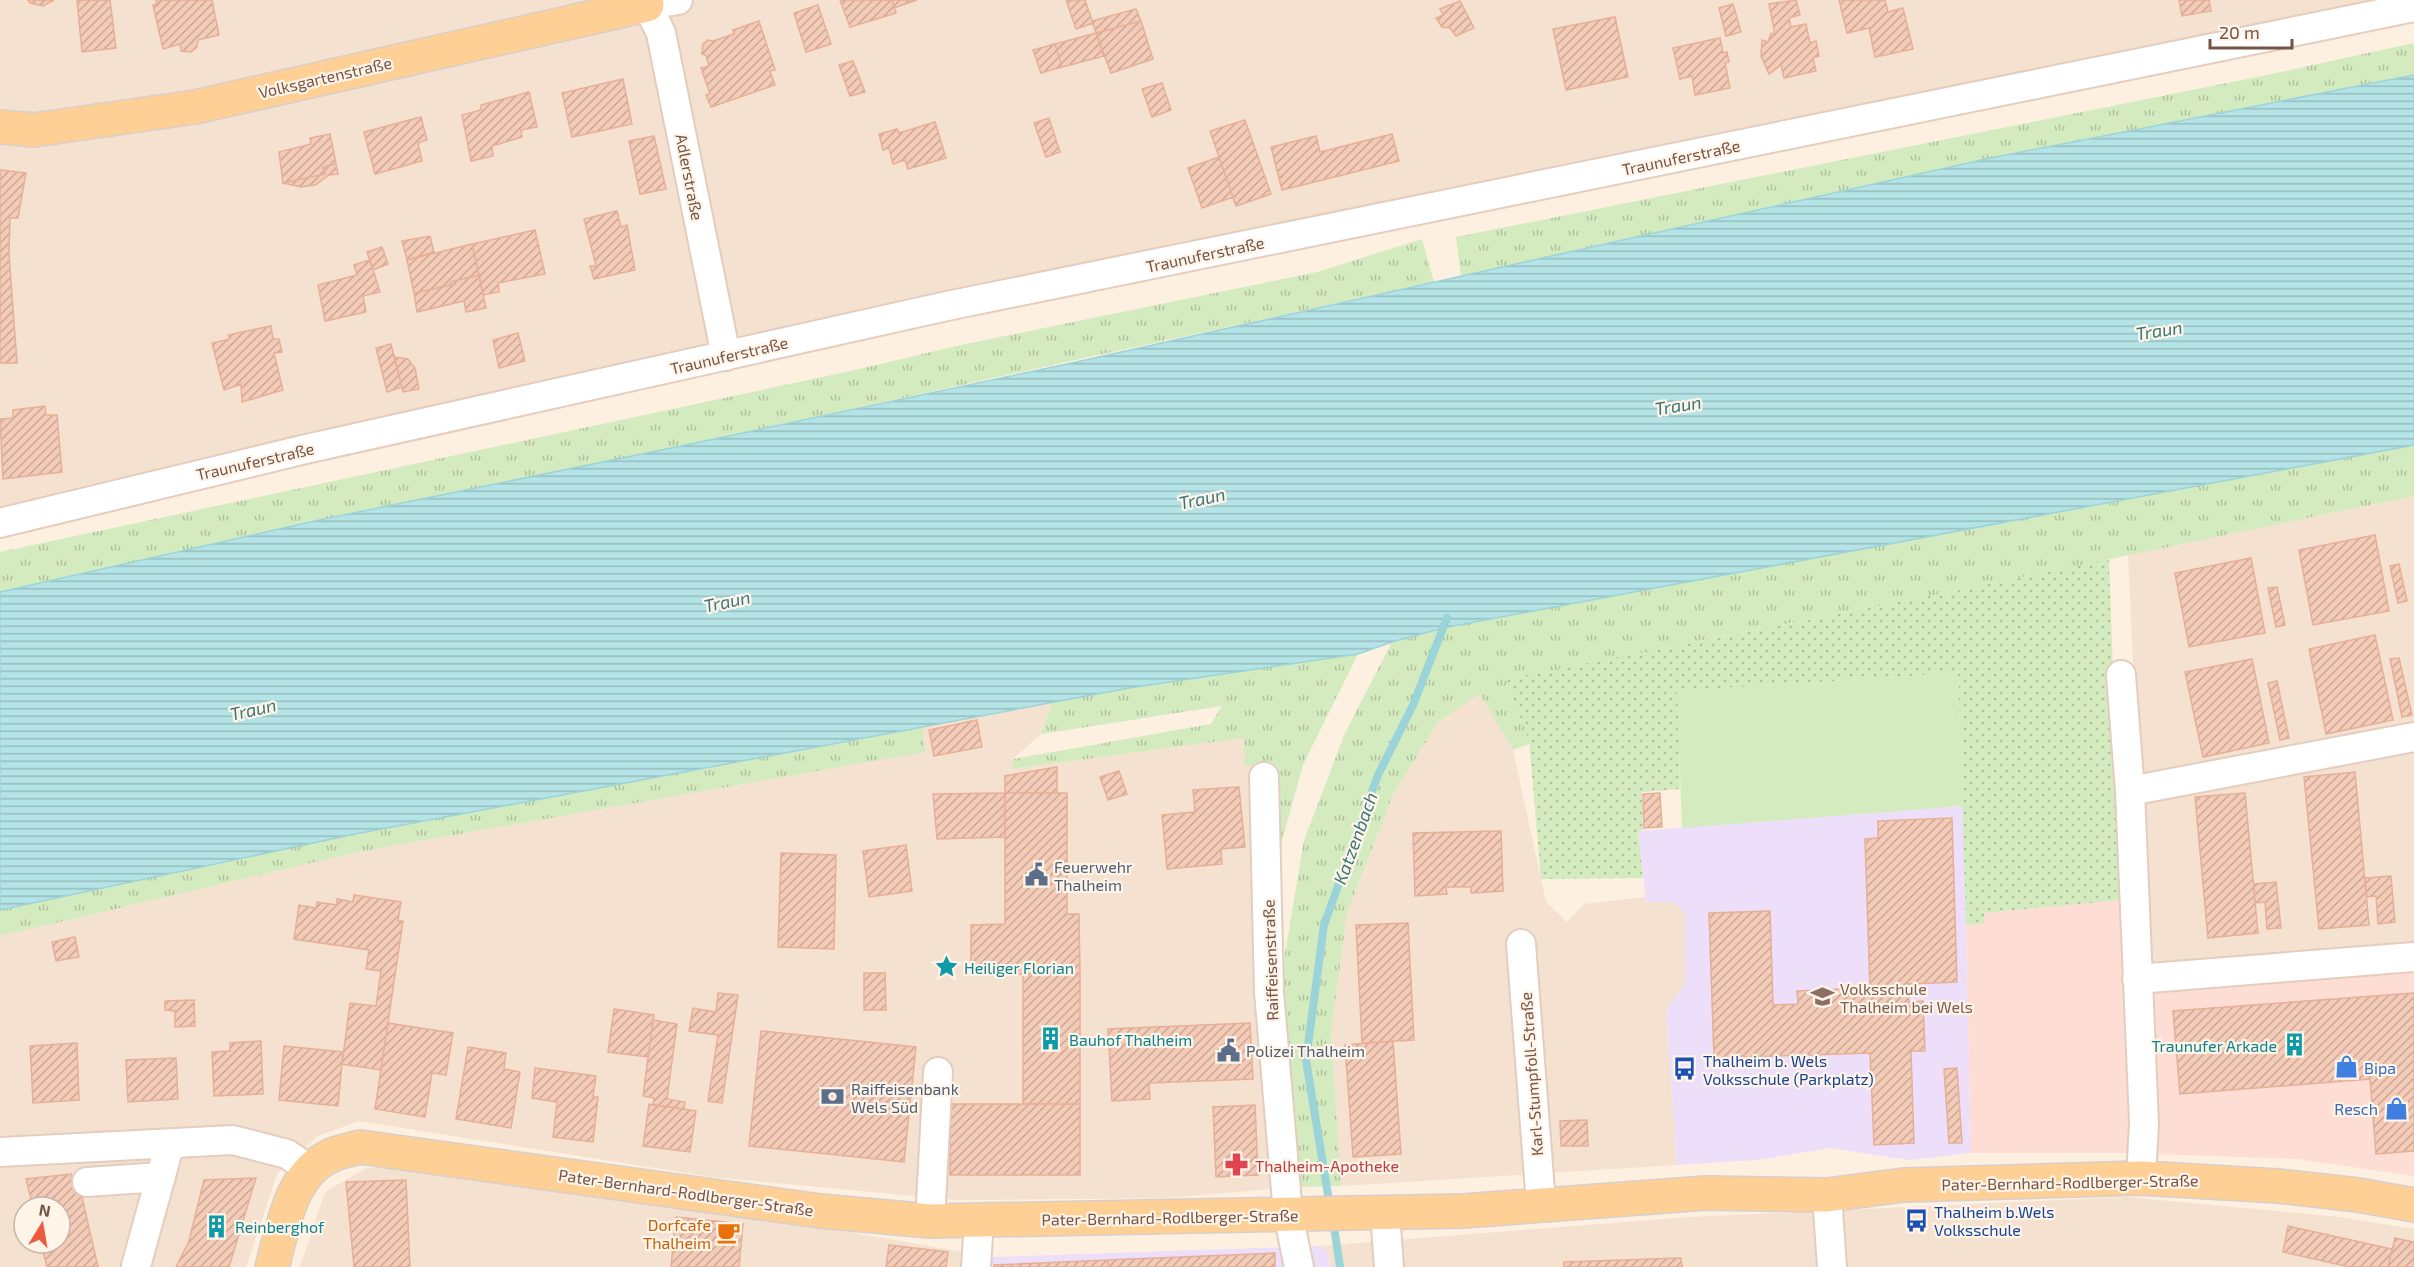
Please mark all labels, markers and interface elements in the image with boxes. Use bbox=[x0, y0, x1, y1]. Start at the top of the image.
scale bar bbox=[2210, 12, 2292, 50]
text: 20 m bbox=[2219, 21, 2260, 43]
street label: Volksgartenstraße bbox=[257, 52, 393, 102]
street label: Adlerstraße bbox=[672, 132, 708, 222]
street label: Traunuferstraße bbox=[1620, 135, 1742, 179]
street label: Traunuferstraße bbox=[1144, 232, 1266, 276]
water label: Traun bbox=[2134, 315, 2184, 345]
street label: Traunuferstraße bbox=[668, 332, 790, 378]
water label: Traun bbox=[1653, 390, 1703, 420]
street label: Traunuferstraße bbox=[194, 438, 316, 484]
water label: Traun bbox=[1177, 482, 1227, 514]
water label: Traun bbox=[702, 585, 752, 617]
water label: Traun bbox=[228, 693, 278, 725]
water label: Katzenbach bbox=[1328, 789, 1382, 887]
place label: Feuerwehr Thalheim bbox=[1054, 857, 1133, 894]
public building icon: Feuerwehr Thalheim bbox=[1023, 862, 1049, 888]
street label: Raiffeisenstraße bbox=[1258, 899, 1282, 1021]
place icon: Heiliger Florian bbox=[933, 954, 959, 980]
place label: Heiliger Florian bbox=[964, 958, 1074, 977]
place label: Volksschule Thalheim bei Wels bbox=[1840, 979, 1973, 1016]
school or university icon: Volksschule Thalheim bei Wels bbox=[1809, 984, 1835, 1010]
street label: Karl-Stumpfoll-Straße bbox=[1516, 991, 1546, 1157]
building icon: Bauhof Thalheim bbox=[1038, 1026, 1064, 1052]
place label: Bauhof Thalheim bbox=[1069, 1030, 1192, 1049]
building icon: Traunufer Arkade bbox=[2282, 1032, 2308, 1058]
place label: Traunufer Arkade bbox=[2152, 1036, 2277, 1055]
public building icon: Polizei Thalheim bbox=[1215, 1037, 1241, 1063]
place label: Polizei Thalheim bbox=[1246, 1041, 1365, 1060]
place label: Thalheim b. Wels Volksschule (Parkplatz) bbox=[1703, 1051, 1874, 1088]
shop icon: Bipa bbox=[2333, 1054, 2359, 1080]
bus stop icon: Thalheim b. Wels Volksschule (Parkplatz) bbox=[1672, 1056, 1698, 1082]
place label: Bipa bbox=[2364, 1058, 2396, 1077]
place label: Raiffeisenbank Wels Süd bbox=[851, 1079, 959, 1116]
bank icon: Raiffeisenbank Wels Süd bbox=[820, 1084, 846, 1110]
shop icon: Resch bbox=[2383, 1095, 2409, 1121]
place label: Resch bbox=[2334, 1099, 2378, 1118]
pharmacy icon: Thalheim-Apotheke bbox=[1224, 1152, 1250, 1178]
place label: Thalheim-Apotheke bbox=[1255, 1156, 1399, 1175]
street label: Pater-Bernhard-Rodlberger-Straße bbox=[557, 1165, 815, 1219]
street label: Pater-Bernhard-Rodlberger-Straße bbox=[1941, 1170, 2199, 1194]
north arrow bbox=[12, 1195, 72, 1255]
text: N bbox=[37, 1199, 52, 1220]
place label: Thalheim b.Wels Volksschule bbox=[1934, 1202, 2054, 1239]
street label: Pater-Bernhard-Rodlberger-Straße bbox=[1041, 1205, 1299, 1229]
bus stop icon: Thalheim b.Wels Volksschule bbox=[1903, 1207, 1929, 1233]
building icon: Reinberghof bbox=[204, 1213, 230, 1239]
place label: Dorfcafe Thalheim bbox=[643, 1215, 711, 1252]
place label: Reinberghof bbox=[235, 1217, 325, 1236]
cafe icon: Dorfcafe Thalheim bbox=[716, 1220, 742, 1246]

